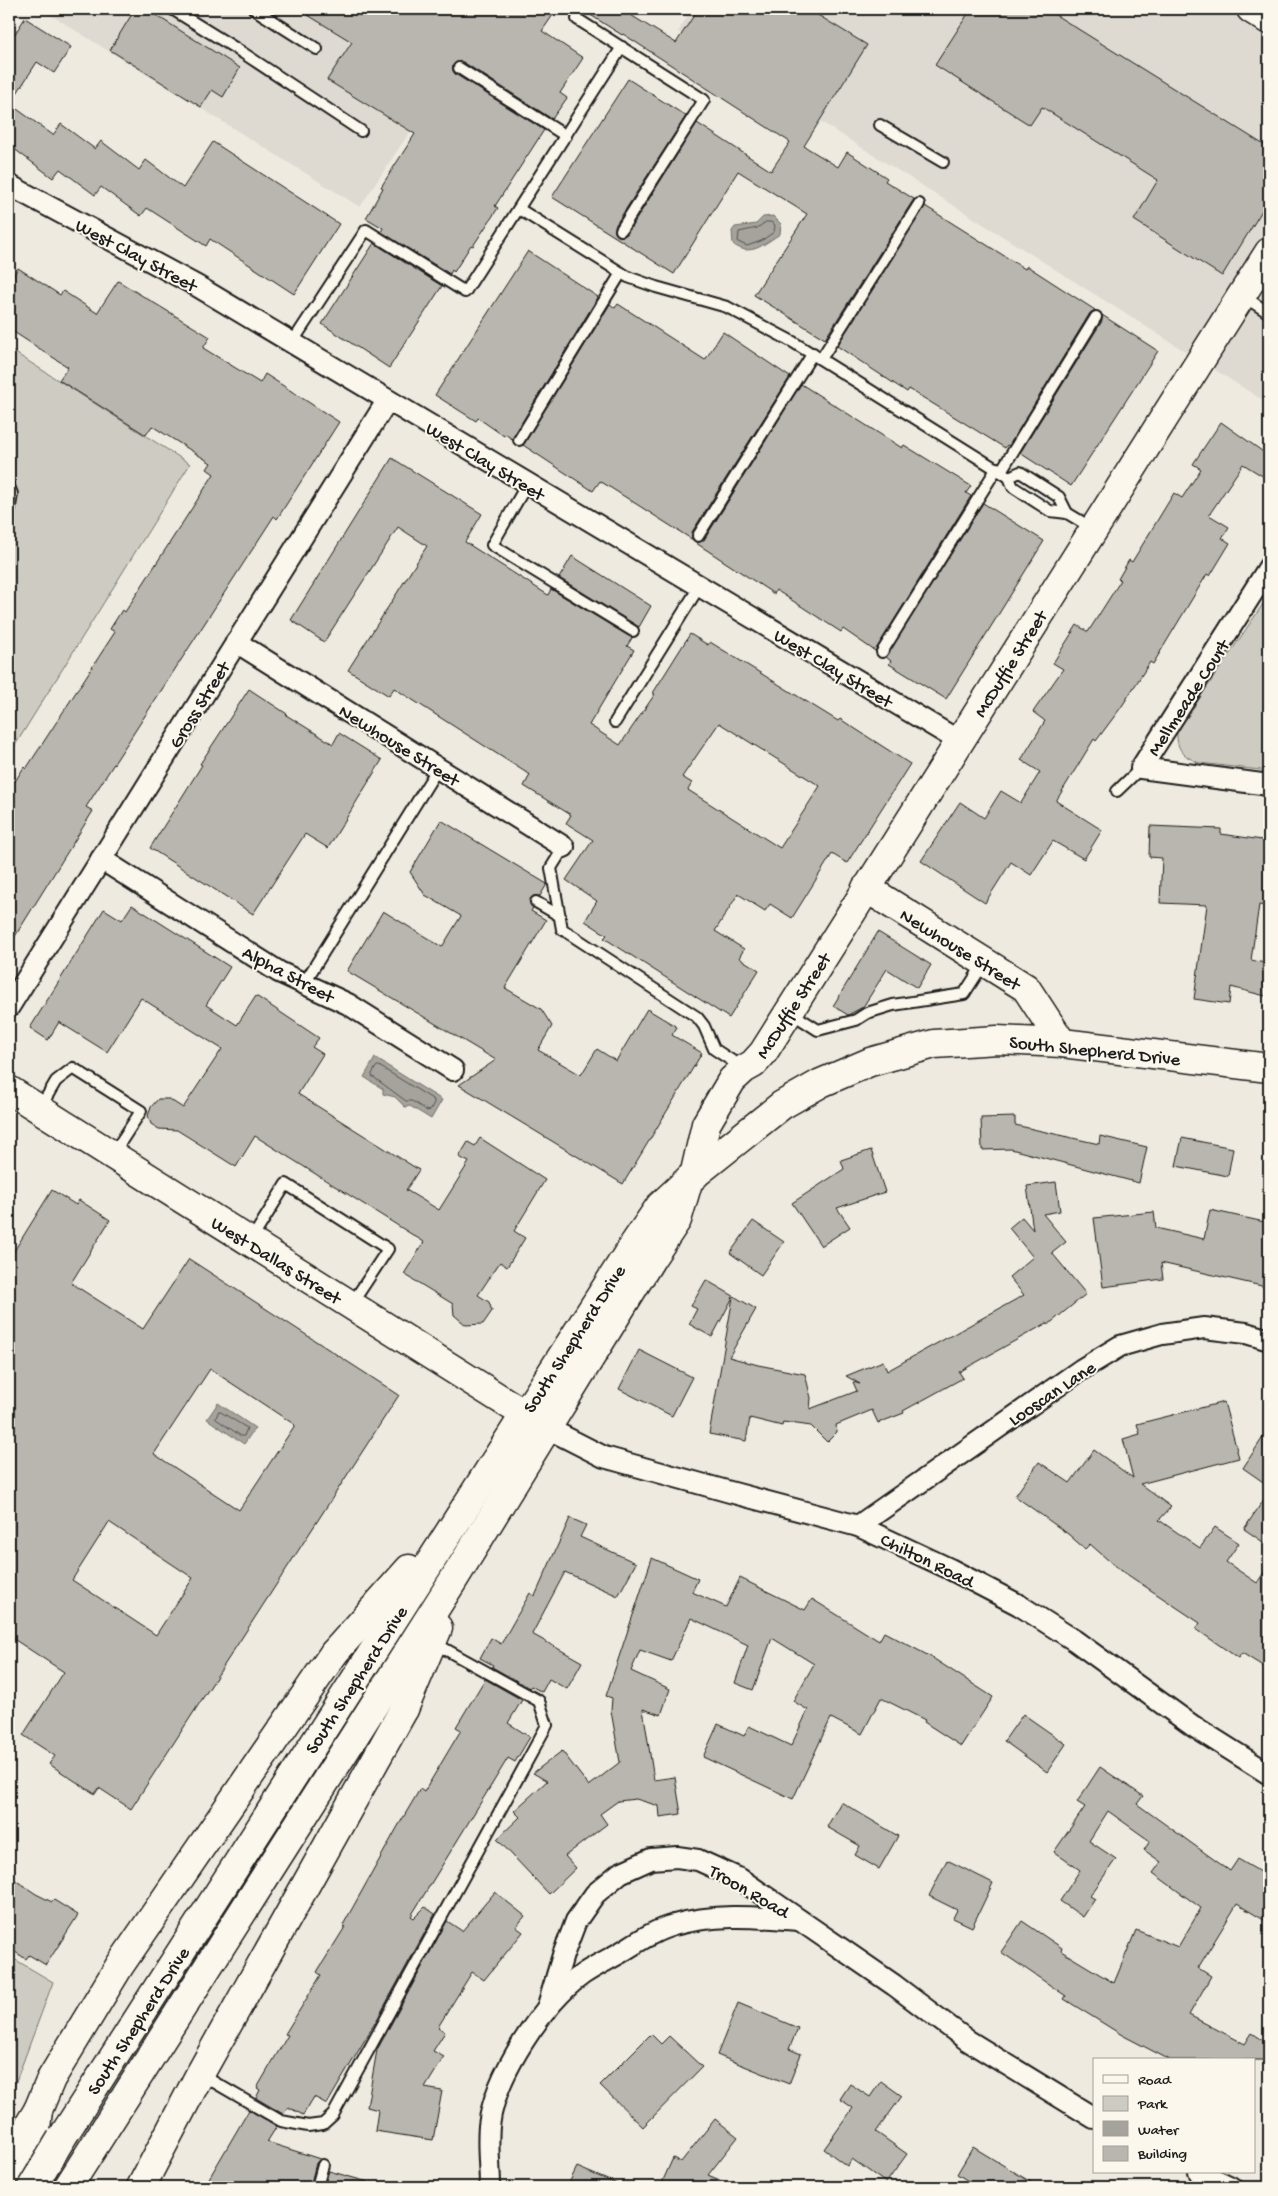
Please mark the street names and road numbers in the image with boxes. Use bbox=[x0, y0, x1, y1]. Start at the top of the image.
street label: West Clay Street bbox=[70, 215, 202, 300]
street label: West Clay Street bbox=[421, 418, 550, 509]
street label: McDuffie Street bbox=[970, 605, 1055, 723]
street label: West Clay Street bbox=[769, 625, 898, 716]
street label: Mellmeade Court bbox=[1144, 634, 1237, 761]
street label: Gross Street bbox=[165, 656, 238, 753]
street label: Newhouse Street bbox=[334, 701, 465, 794]
street label: Newhouse Street bbox=[895, 905, 1026, 998]
street label: Alpha Street bbox=[238, 942, 339, 1011]
street label: McDuffie Street bbox=[752, 948, 839, 1064]
street label: South Shepherd Drive bbox=[1008, 1032, 1182, 1073]
street label: West Dallas Street bbox=[206, 1213, 346, 1312]
street label: South Shepherd Drive bbox=[519, 1261, 633, 1418]
street label: Looscan Lane bbox=[1005, 1357, 1101, 1433]
street label: Chilton Road bbox=[876, 1530, 979, 1596]
street label: South Shepherd Drive bbox=[301, 1602, 415, 1759]
street label: Troon Road bbox=[703, 1860, 794, 1926]
street label: South Shepherd Drive bbox=[83, 1943, 197, 2100]

